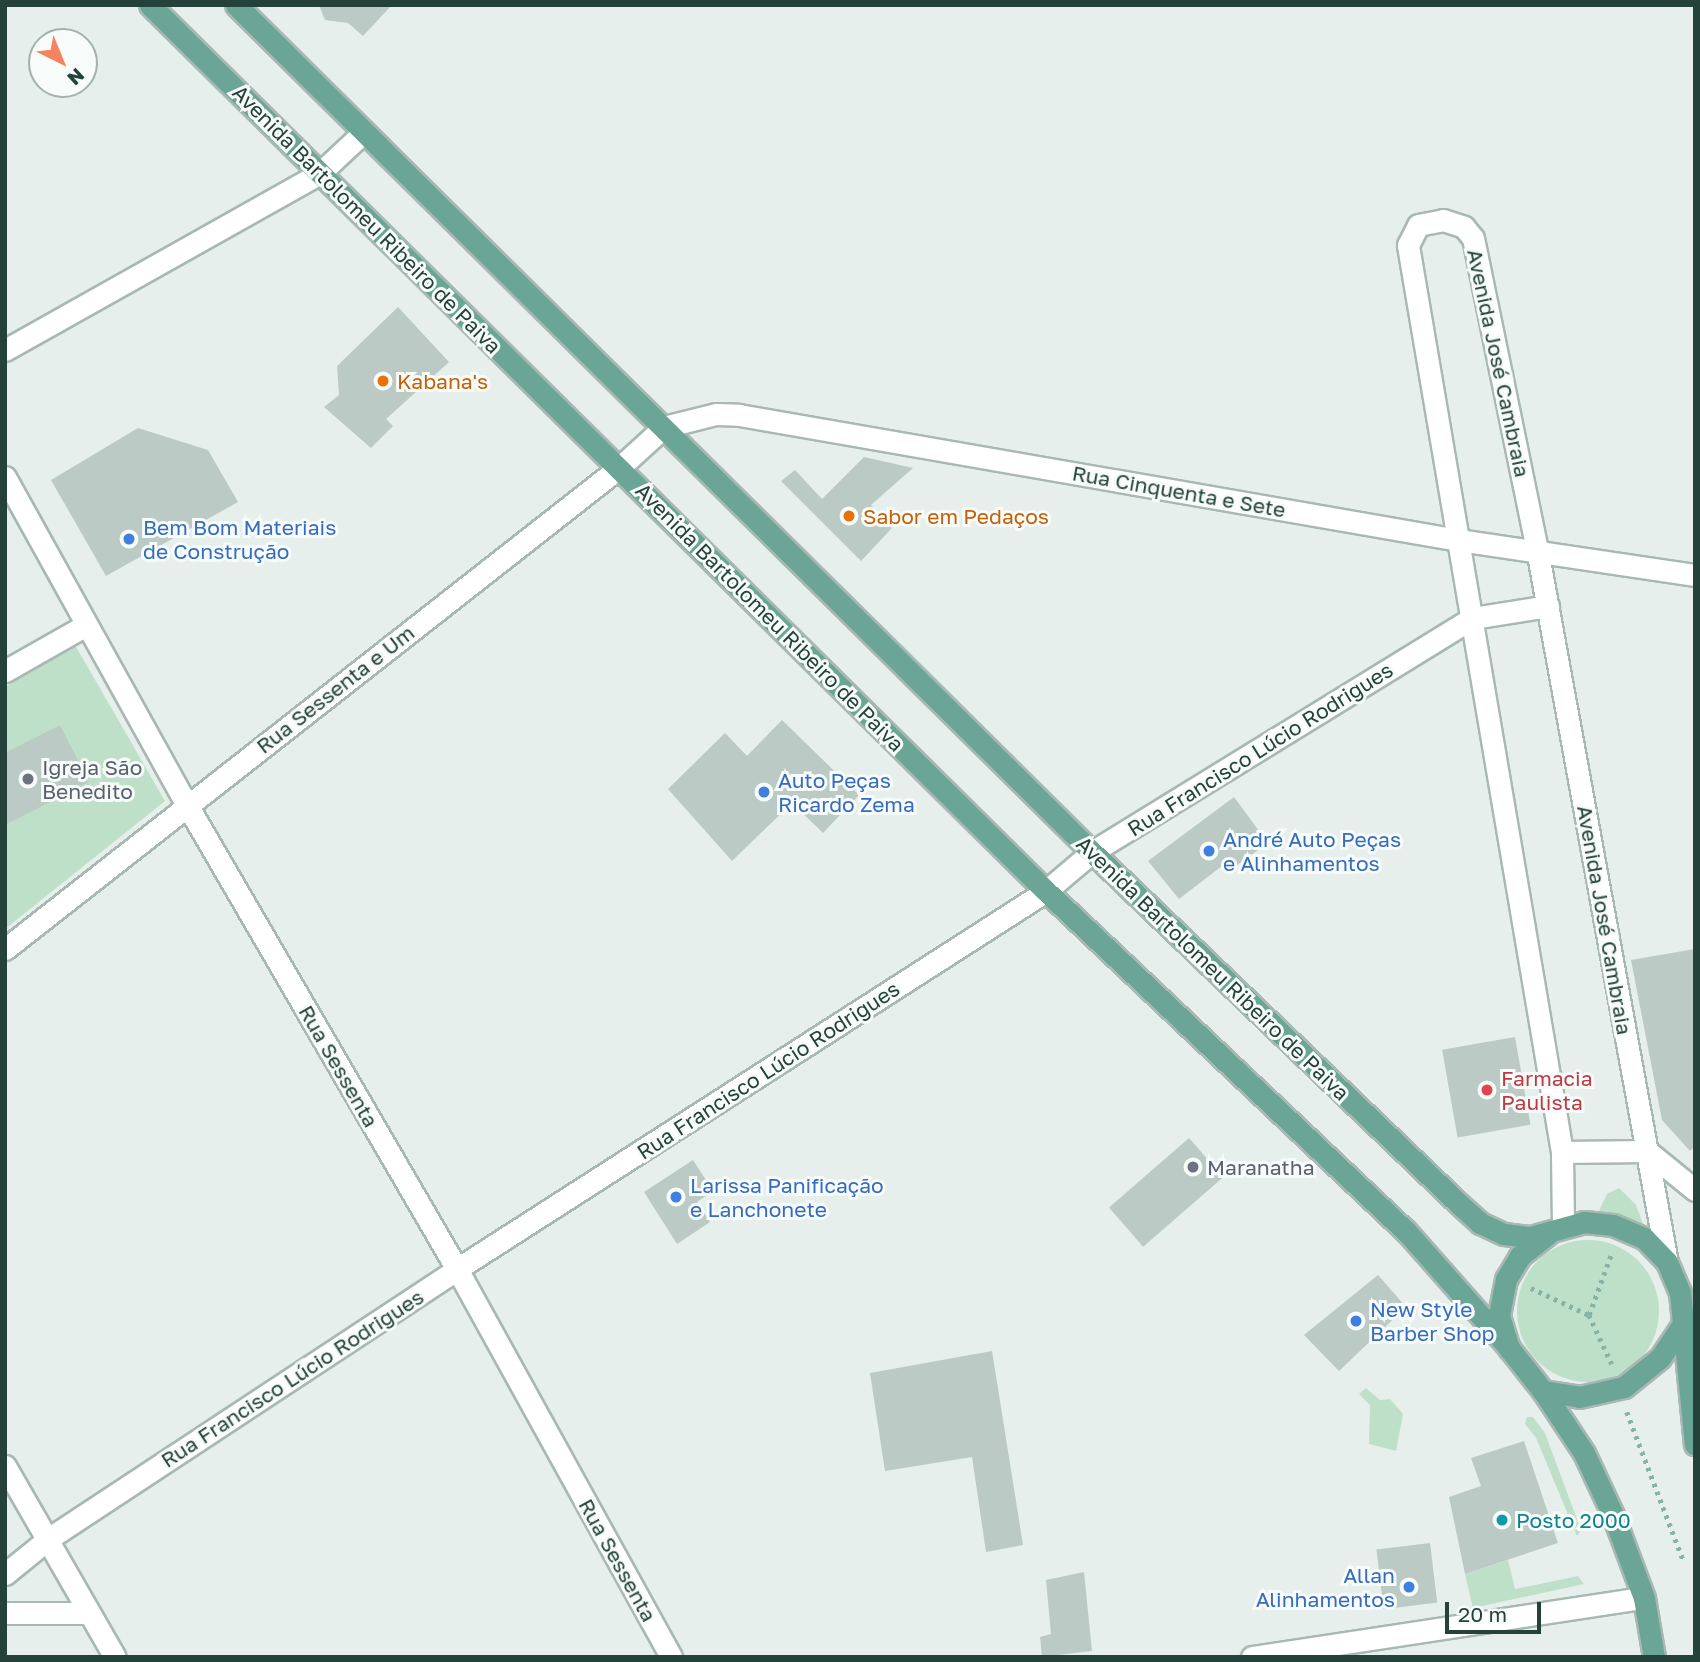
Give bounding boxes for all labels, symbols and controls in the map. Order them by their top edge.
north arrow [28,28,98,98]
text: N [63,64,89,91]
street label: Avenida Bartolomeu Ribeiro de Paiva [228,80,506,358]
street label: Avenida José Cambraia [1462,247,1536,479]
place label: Kabana's [397,368,488,394]
marker: Kabana's [375,373,391,389]
street label: Rua Cinquenta e Sete [1070,460,1288,522]
street label: Avenida Bartolomeu Ribeiro de Paiva [631,478,909,756]
place label: Sabor em Pedaços [863,503,1049,529]
marker: Sabor em Pedaços [841,508,857,524]
place label: Bem Bom Materiais de Construção [143,514,336,564]
marker: Bem Bom Materiais de Construção [121,531,137,547]
street label: Rua Sessenta e Um [251,620,419,758]
street label: Rua Francisco Lúcio Rodrigues [1123,657,1397,841]
place label: Igreja São Benedito [42,754,142,804]
place label: Auto Peças Ricardo Zema [778,767,915,817]
marker: Igreja São Benedito [20,771,36,787]
marker: Auto Peças Ricardo Zema [756,784,772,800]
street label: Avenida José Cambraia [1572,803,1638,1037]
place label: André Auto Peças e Alinhamentos [1223,826,1401,876]
street label: Avenida Bartolomeu Ribeiro de Paiva [1071,831,1355,1105]
marker: André Auto Peças e Alinhamentos [1201,843,1217,859]
street label: Rua Francisco Lúcio Rodrigues [632,976,904,1164]
street label: Rua Sessenta [294,1001,384,1131]
place label: Farmacia Paulista [1501,1065,1593,1115]
marker: Farmacia Paulista [1479,1082,1495,1098]
place label: Maranatha [1207,1154,1315,1180]
marker: Maranatha [1185,1159,1201,1175]
place label: Larissa Panificação e Lanchonete [690,1172,884,1222]
marker: Larissa Panificação e Lanchonete [668,1189,684,1205]
street label: Rua Francisco Lúcio Rodrigues [156,1284,428,1472]
place label: New Style Barber Shop [1370,1296,1495,1346]
marker: New Style Barber Shop [1348,1313,1364,1329]
street label: Rua Sessenta [574,1494,662,1626]
place label: Posto 2000 [1516,1507,1631,1533]
marker: Posto 2000 [1494,1512,1510,1528]
place label: Allan Alinhamentos [1256,1562,1395,1612]
marker: Allan Alinhamentos [1401,1579,1417,1595]
scale bar [1448,1588,1544,1632]
text: 20 m [1458,1601,1507,1627]

